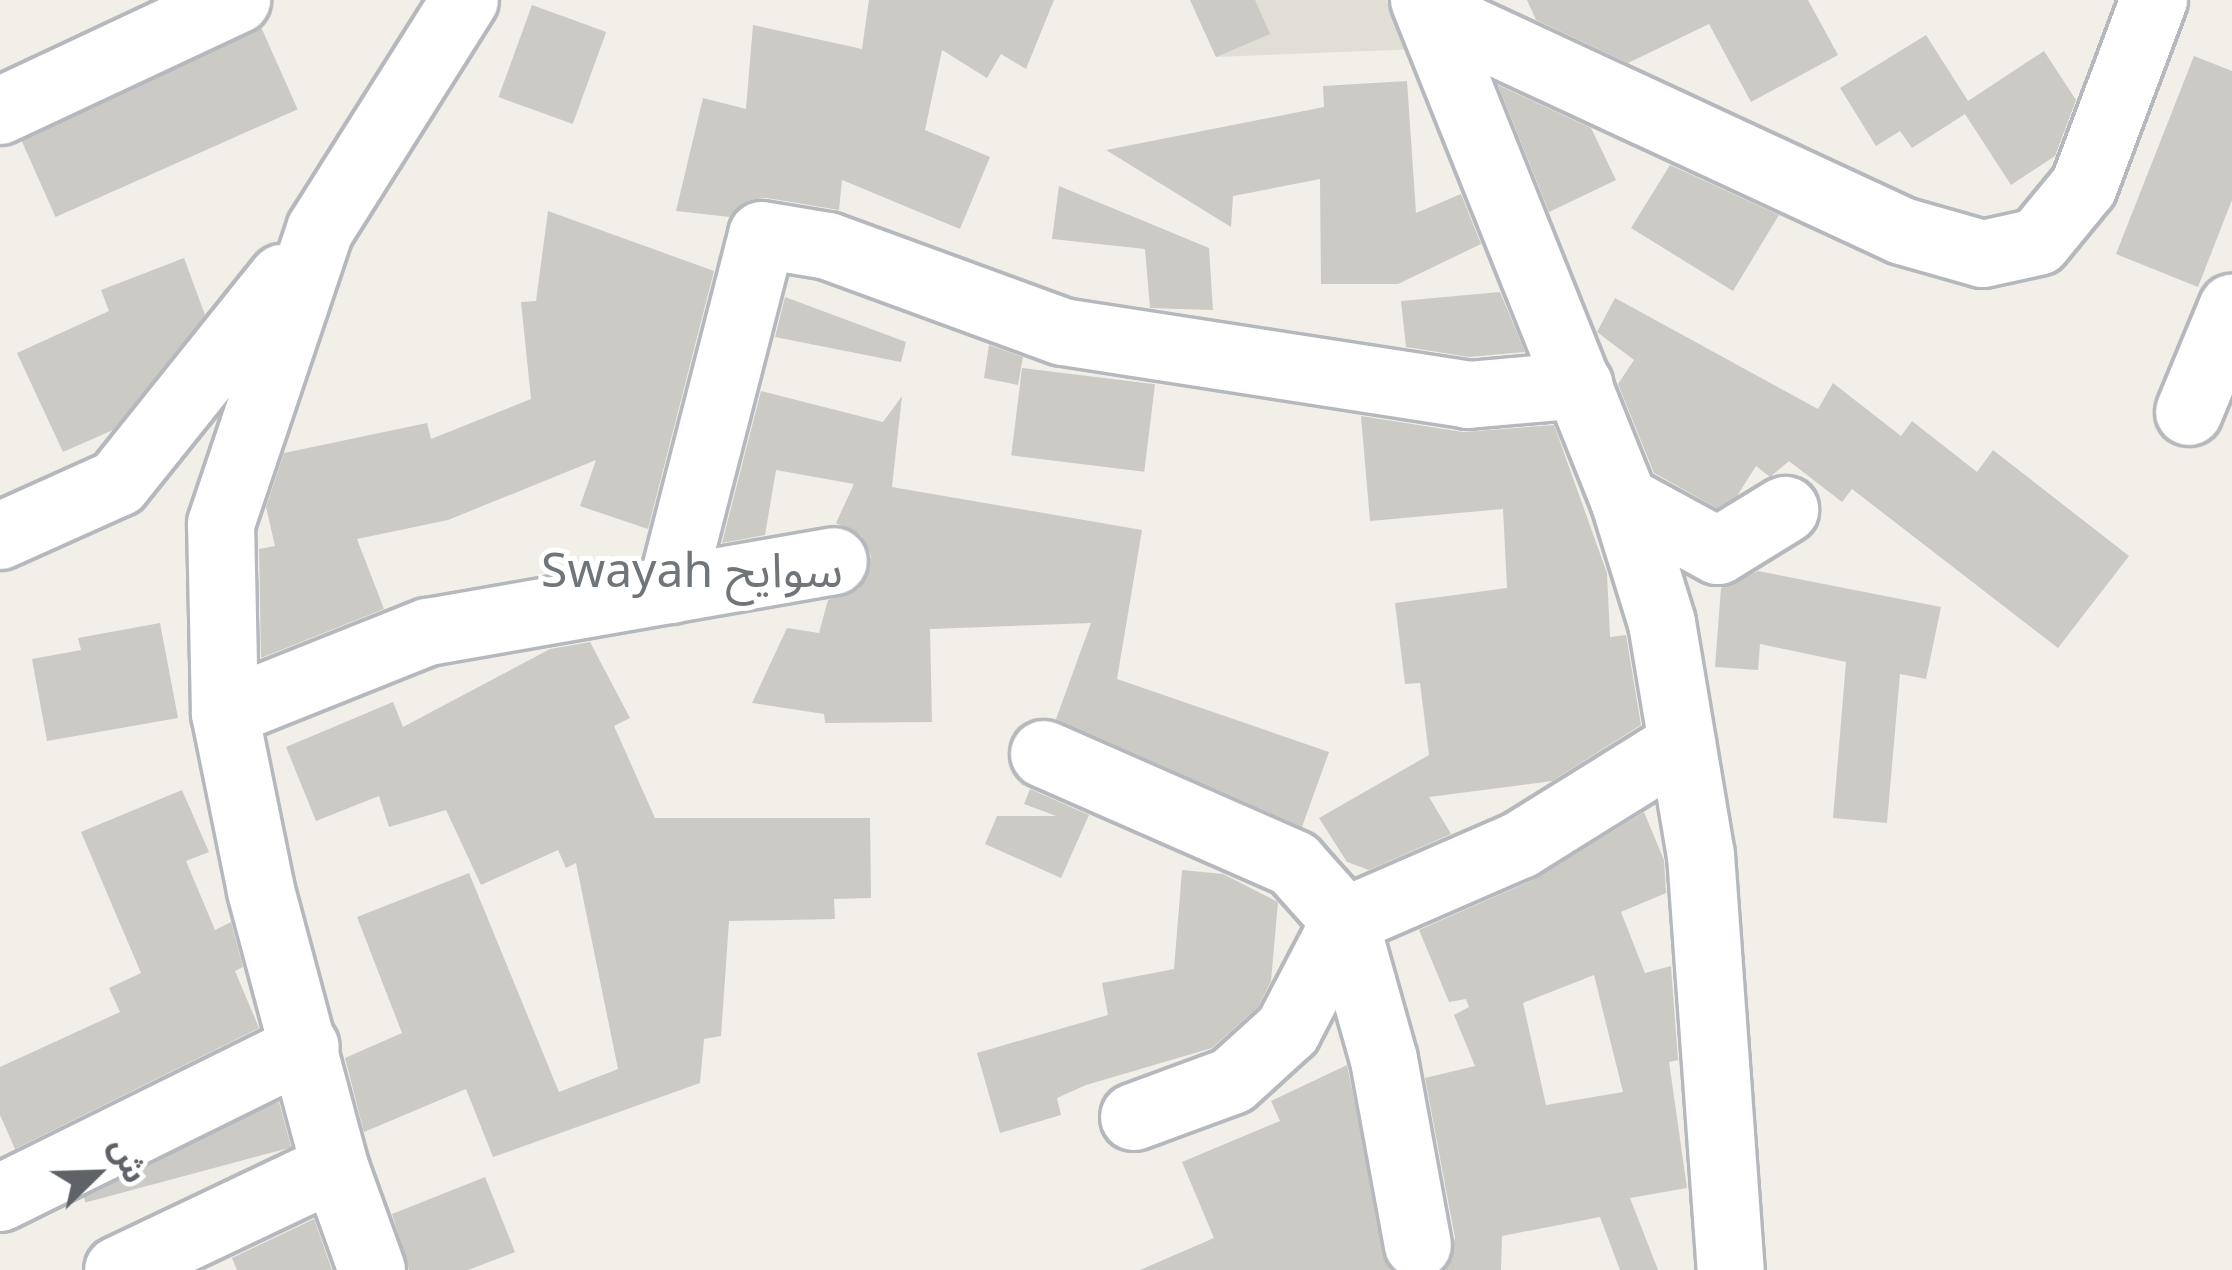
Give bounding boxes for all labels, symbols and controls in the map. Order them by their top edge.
district label: Swayah سوايح [541,540,843,598]
north arrow [36,1114,156,1234]
text: ش [100,1130,159,1189]

